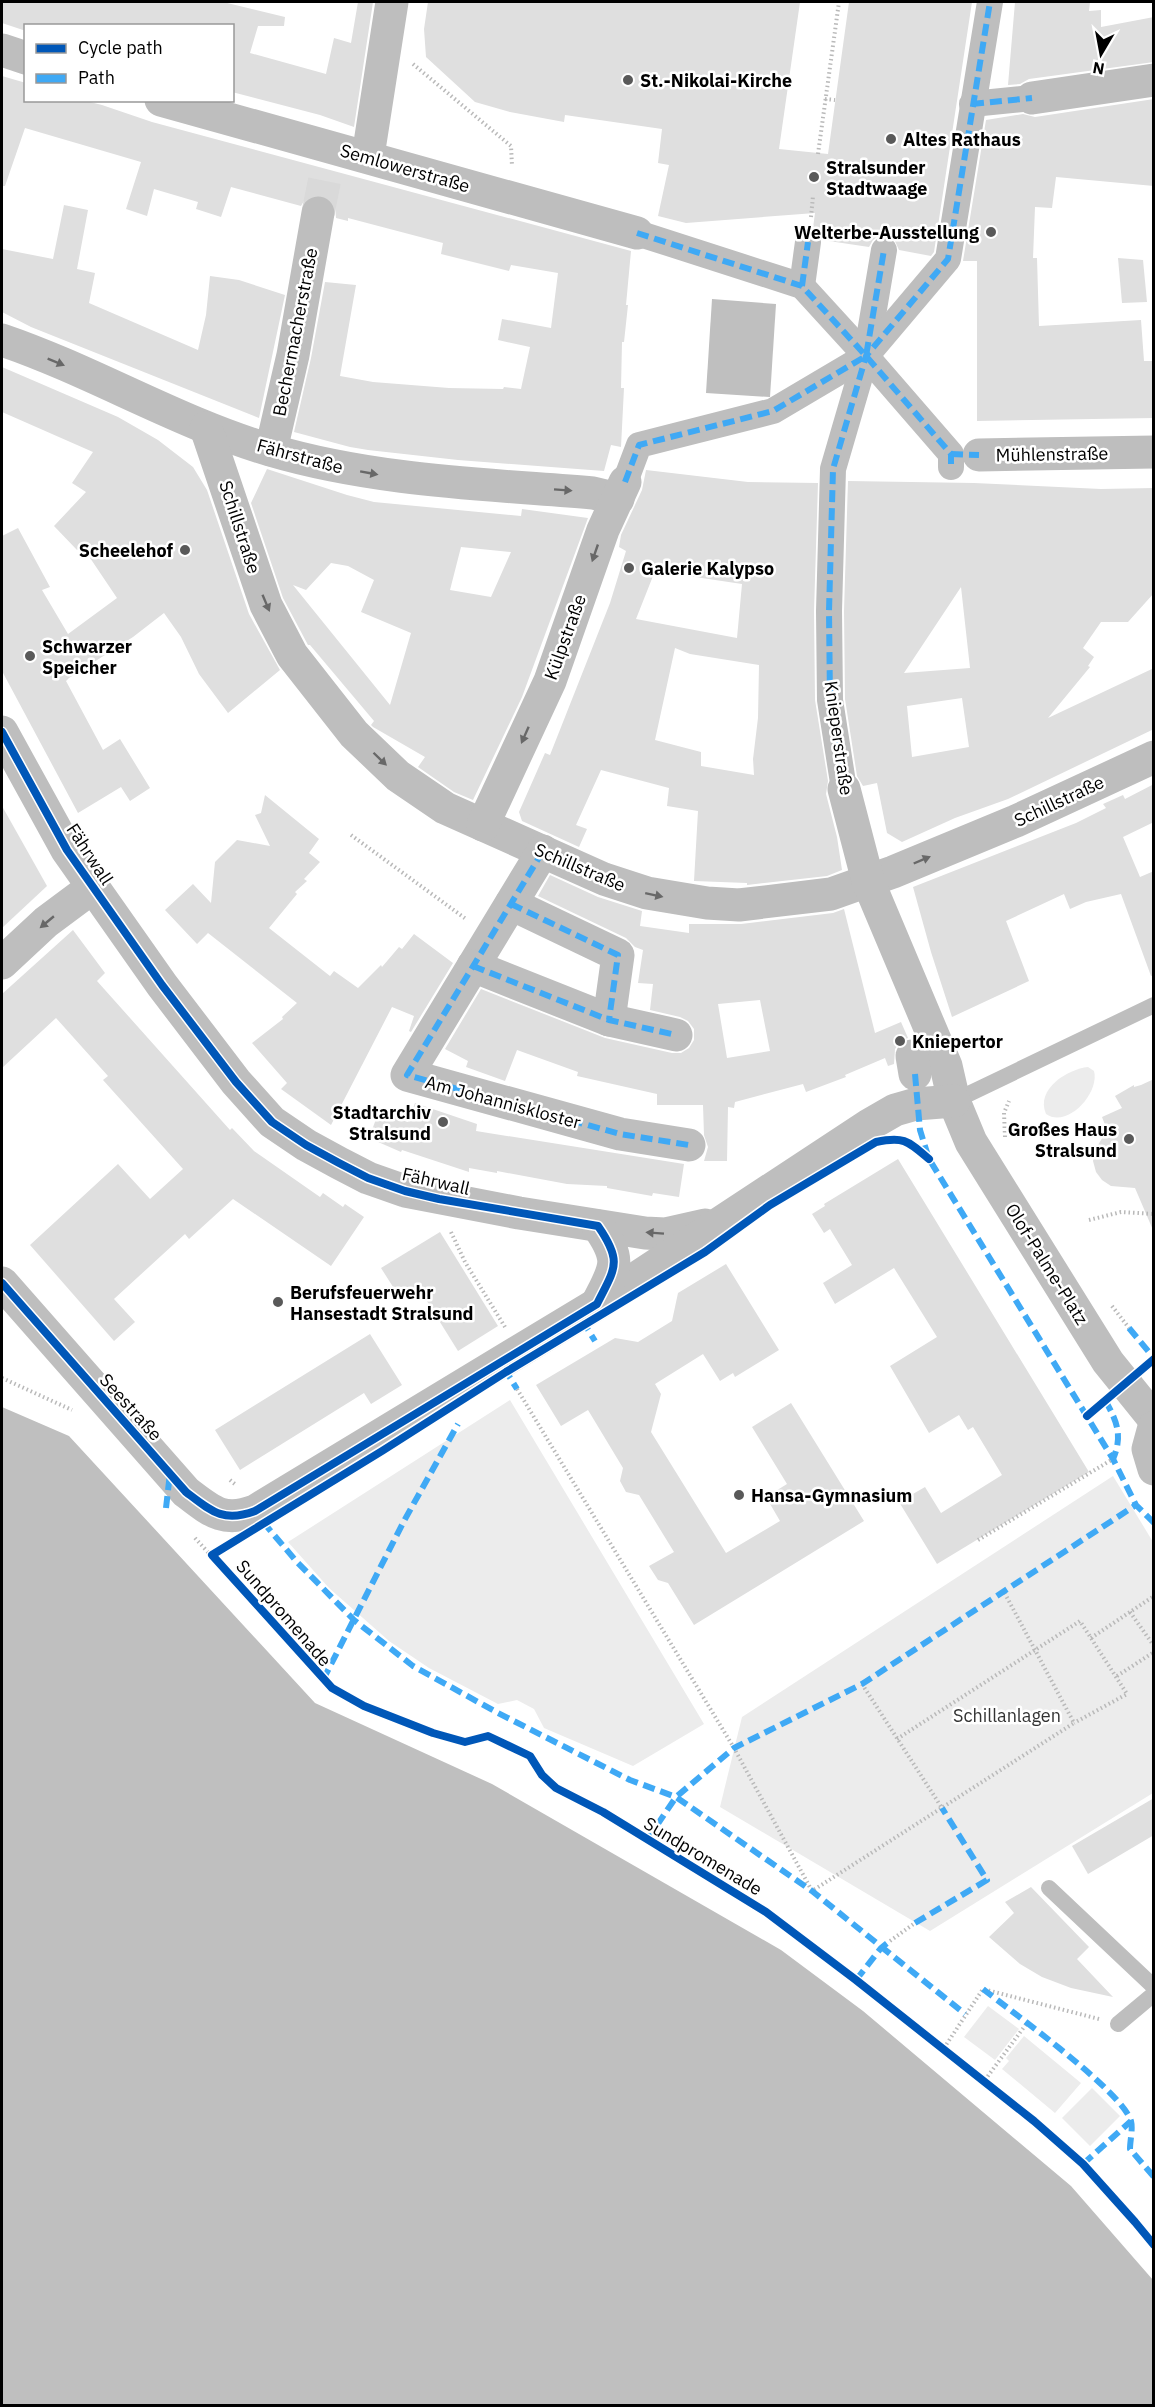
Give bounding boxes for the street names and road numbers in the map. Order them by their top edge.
street label: Semlowerstraße [338,139,473,198]
street label: Bechermacherstraße [267,246,323,418]
street label: Fährstraße [254,433,346,479]
street label: Mühlenstraße [996,442,1109,466]
street label: Schillstraße [214,478,266,577]
street label: Külpstraße [539,591,591,683]
street label: Knieperstraße [820,679,858,797]
street label: Schillstraße [1010,770,1108,832]
street label: Fährwall [62,819,118,889]
street label: Schillstraße [531,838,629,896]
street label: Am Johanniskloster [423,1070,584,1134]
street label: Fährwall [400,1162,472,1200]
street label: Olof-Palme-Platz [1000,1199,1094,1329]
street label: Seestraße [95,1369,167,1446]
street label: Sundpromenade [231,1555,337,1671]
street label: Sundpromenade [640,1812,767,1900]

